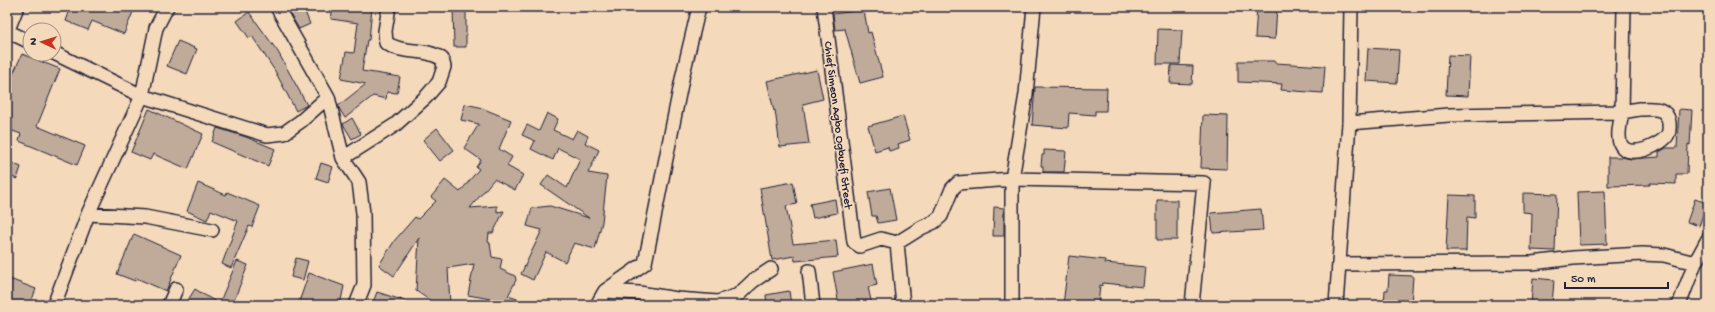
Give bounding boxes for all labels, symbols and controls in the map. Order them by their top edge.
north arrow [22,22,62,62]
text: N [28,37,40,45]
street label: Chief Simeon Agbo Ogbuefi Street [820,41,854,211]
scale bar [1565,264,1668,290]
text: 50 m [1571,273,1596,287]

